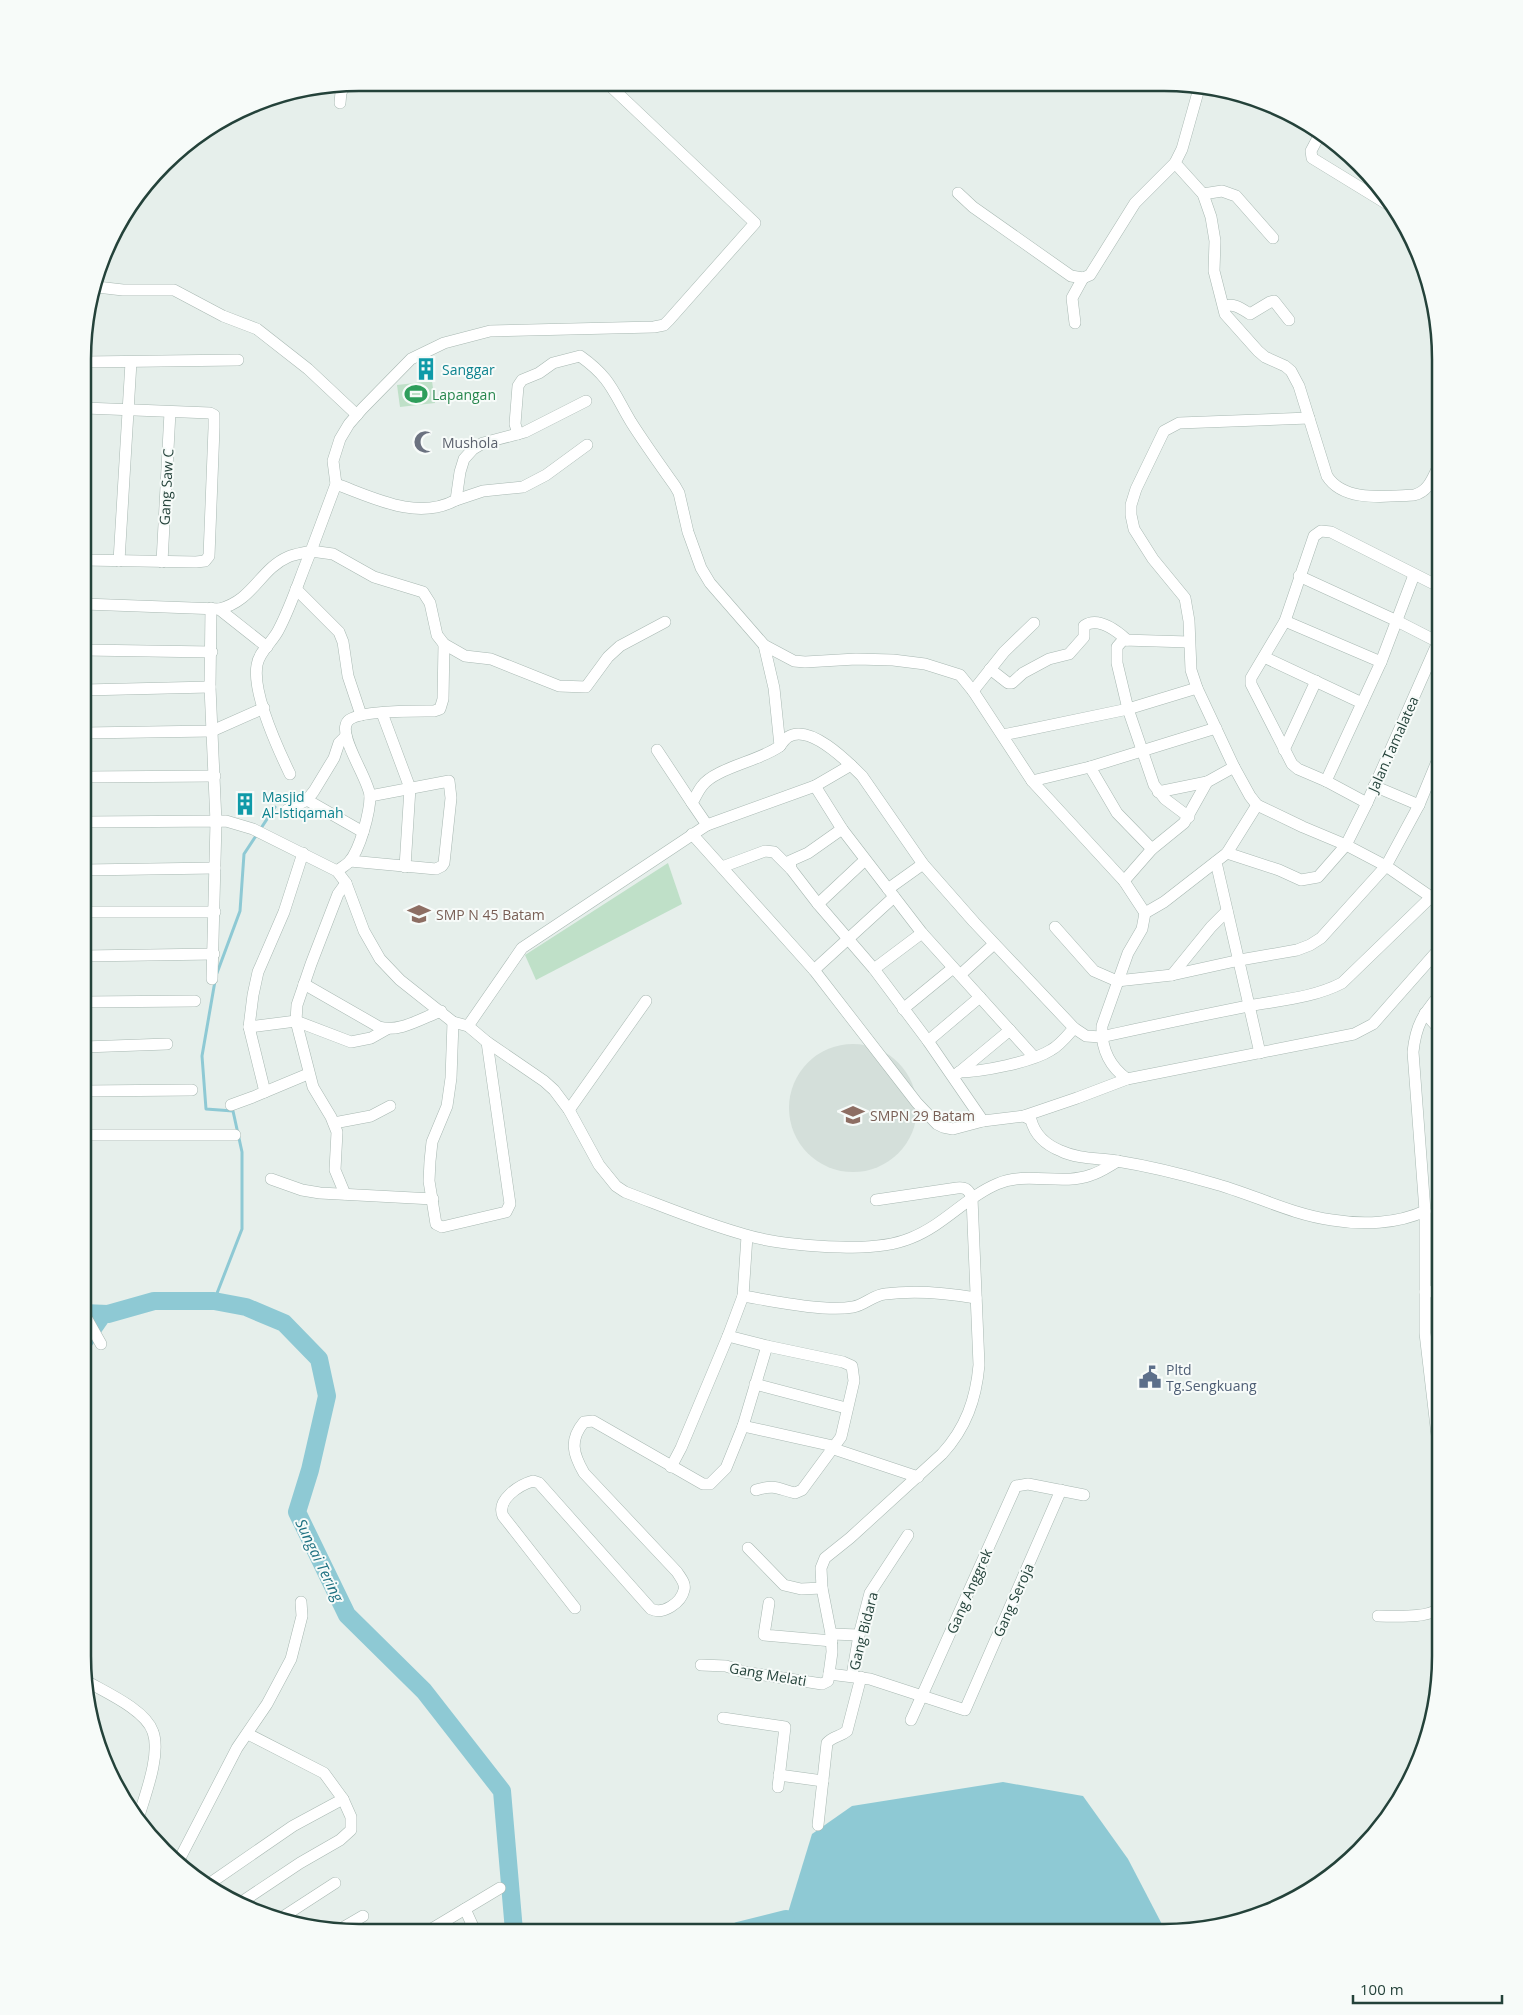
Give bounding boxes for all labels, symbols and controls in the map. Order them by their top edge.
building icon: Sanggar [413,356,439,382]
place label: Sanggar [442,360,495,379]
sports icon: Lapangan [403,381,429,407]
place label: Lapangan [432,385,496,404]
mosque icon: Mushola [412,429,438,455]
place label: Mushola [442,433,498,452]
street label: Gang Saw C [155,448,177,526]
street label: Jalan.Tamalatea [1363,693,1423,797]
place label: Masjid Al-Istiqamah [262,787,344,822]
building icon: Masjid Al-Istiqamah [232,791,258,817]
school or university icon: SMP N 45 Batam [406,901,432,927]
place label: SMP N 45 Batam [436,905,545,924]
school or university icon: SMPN 29 Batam [840,1102,866,1128]
place label: SMPN 29 Batam [870,1106,975,1125]
place label: Pltd Tg.Sengkuang [1166,1360,1257,1395]
public building icon: Pltd Tg.Sengkuang [1137,1364,1163,1390]
water label: Sungai Tering [291,1515,349,1606]
street label: Gang Anggrek [942,1545,997,1637]
street label: Gang Seroja [988,1560,1038,1640]
street label: Gang Bidara [844,1590,882,1672]
street label: Gang Melati [728,1658,808,1690]
scale bar [1353,1972,1502,2004]
text: 100 m [1360,1979,1404,1999]

